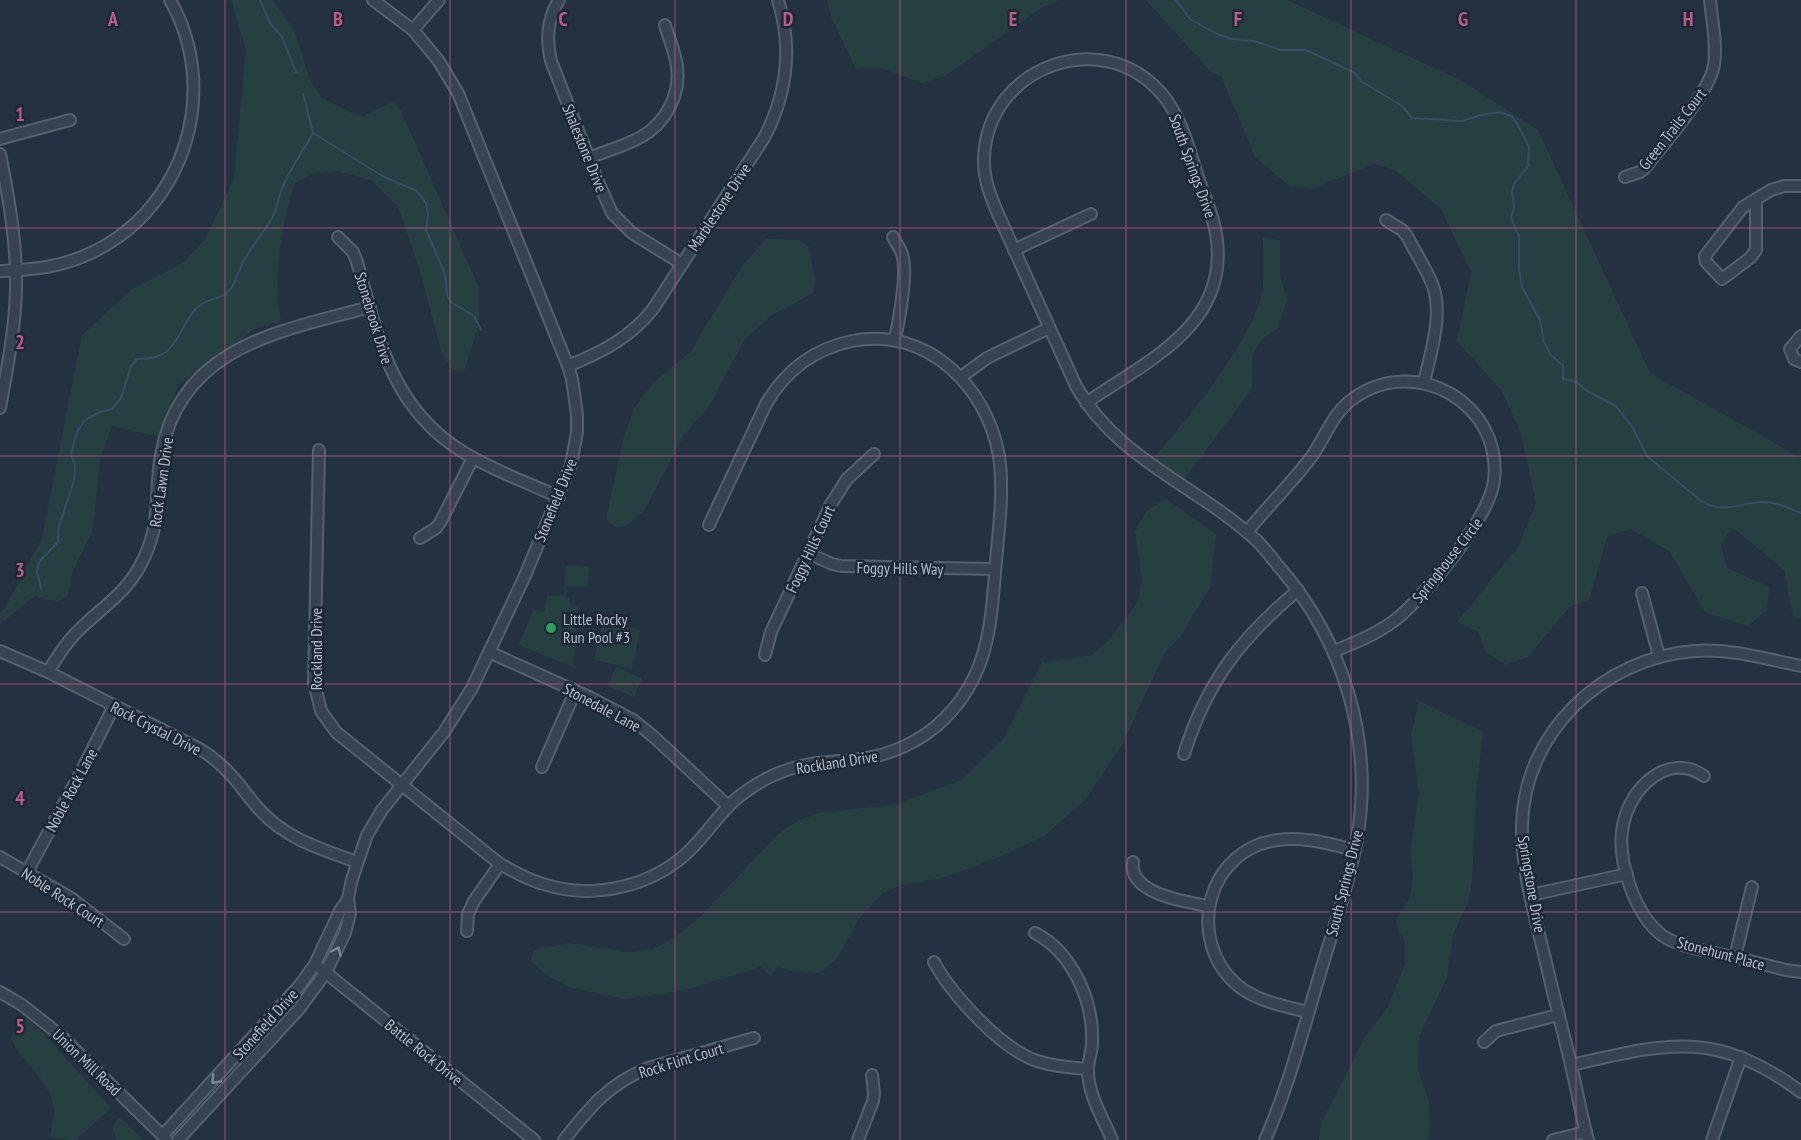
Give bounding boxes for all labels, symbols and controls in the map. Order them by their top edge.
text: A [107,6,119,32]
text: B [333,6,343,32]
text: C [558,6,568,32]
text: D [783,6,794,32]
text: E [1009,6,1017,32]
text: F [1234,6,1242,32]
text: G [1458,6,1468,32]
text: H [1683,6,1693,32]
street label: Green Trails Court [1634,84,1710,174]
text: 1 [15,101,25,127]
street label: Shalestone Drive [558,101,612,195]
street label: South Springs Drive [1165,111,1221,221]
street label: Marblestone Drive [683,159,755,255]
street label: Stonebrook Drive [351,270,397,366]
text: 2 [15,329,25,355]
street label: Rock Lawn Drive [145,436,177,528]
street label: Stonefield Drive [529,455,581,545]
street label: Foggy Hills Court [781,501,839,596]
street label: Springhouse Circle [1407,513,1487,607]
text: 3 [15,557,25,583]
street label: Foggy Hills Way [856,557,944,579]
street label: Rockland Drive [306,608,326,690]
place label: Little Rocky Run Pool #3 [563,609,630,647]
marker: Little Rocky Run Pool #3 [544,621,558,635]
street label: Stonedale Lane [560,678,644,736]
street label: Rock Crystal Drive [107,697,205,759]
street label: Noble Rock Lane [41,745,101,835]
street label: Rockland Drive [795,746,879,778]
text: 4 [15,785,25,811]
street label: South Springs Drive [1321,828,1367,938]
street label: Springstone Drive [1514,834,1550,934]
street label: Noble Rock Court [18,863,109,932]
street label: Stonehunt Place [1675,932,1767,974]
one-way arrow [329,947,341,958]
street label: Stonefield Drive [228,984,302,1064]
text: 5 [15,1013,25,1039]
street label: Battle Rock Drive [381,1015,467,1089]
street label: Union Mill Road [48,1024,126,1100]
street label: Rock Flint Court [636,1037,726,1082]
one-way arrow [211,1073,222,1083]

